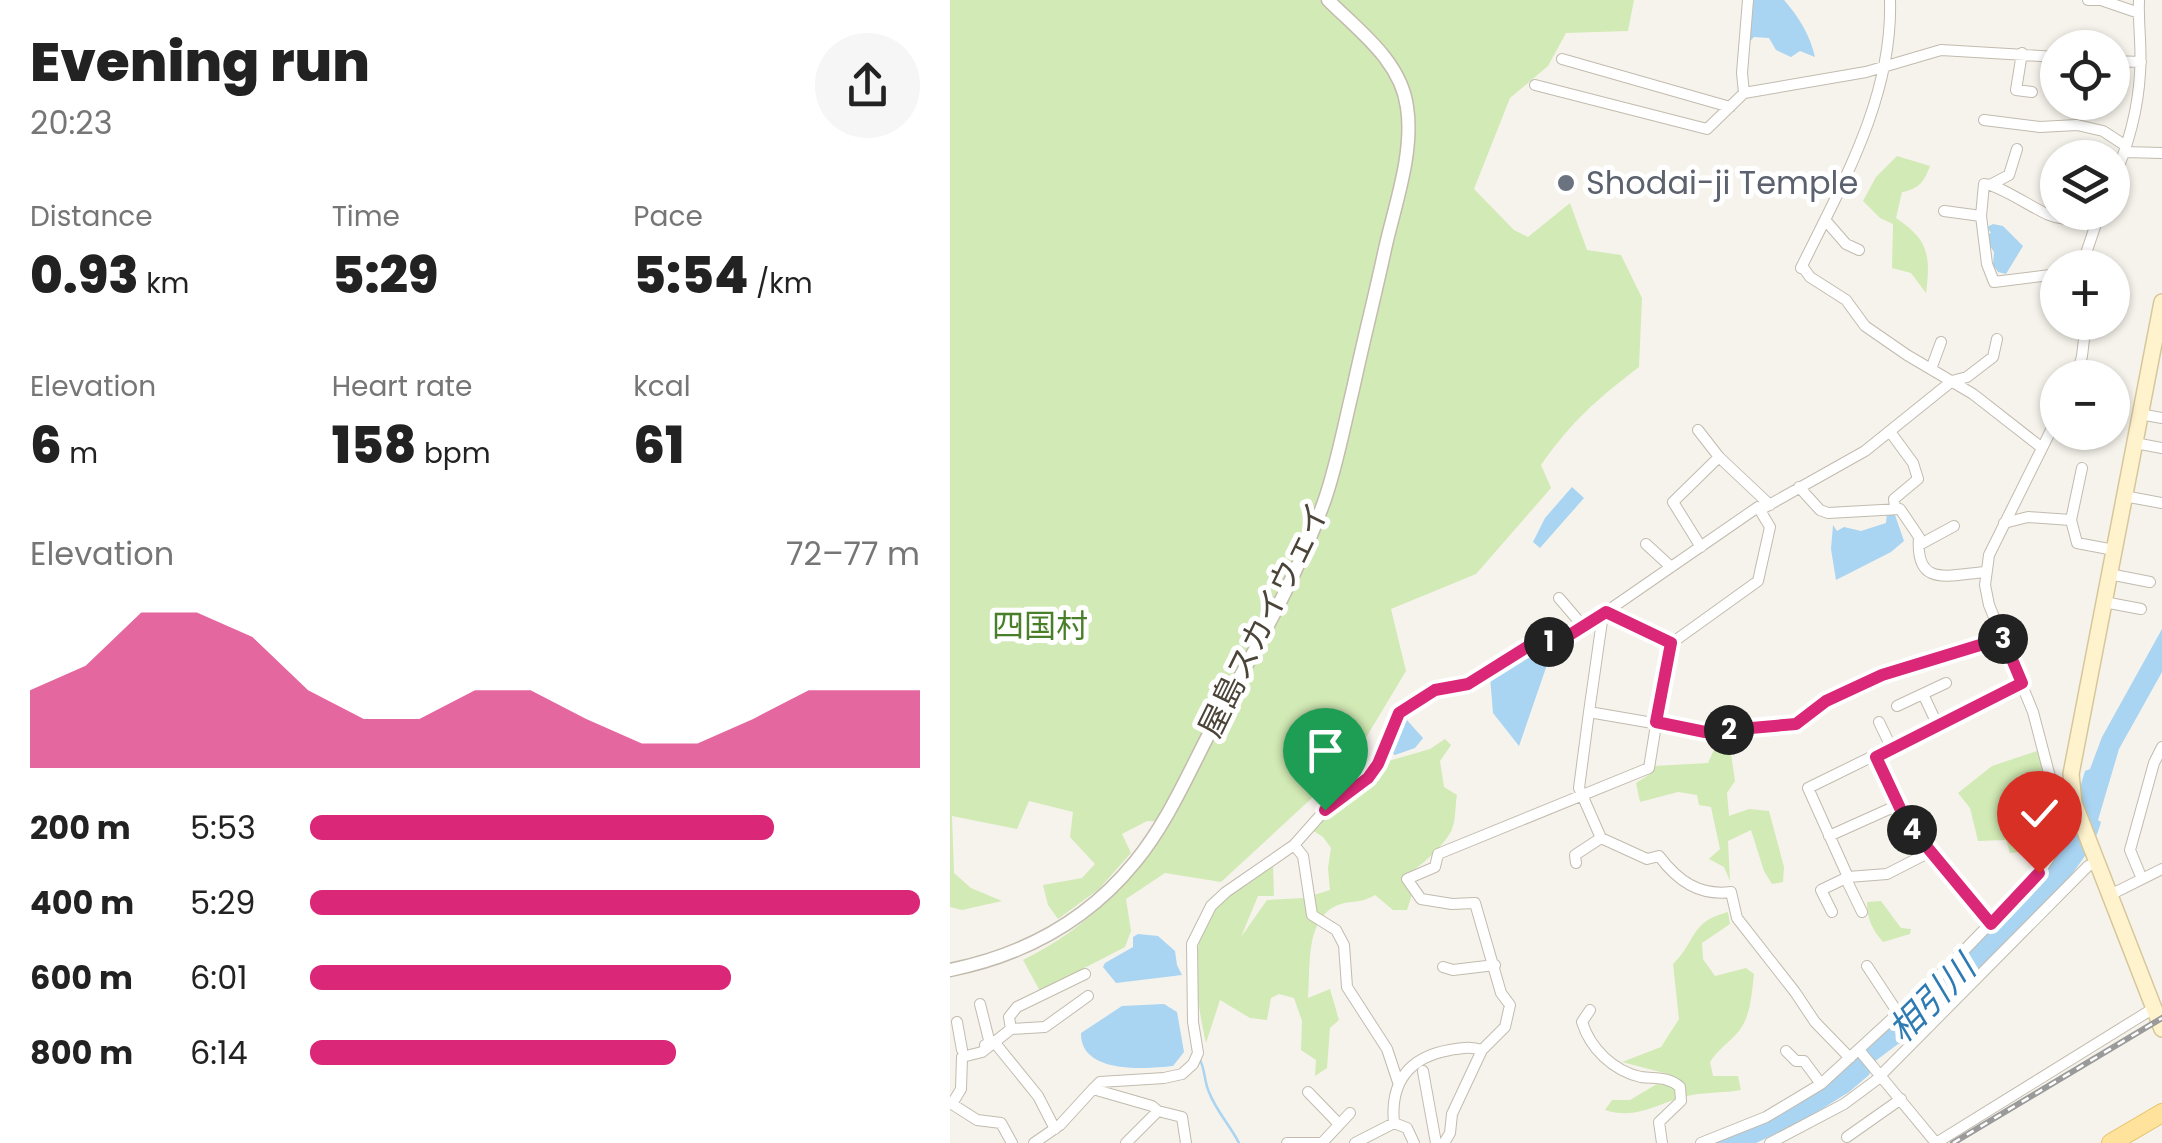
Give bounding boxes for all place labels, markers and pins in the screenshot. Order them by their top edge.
place label: Shodai-ji Temple [1586,160,1858,205]
marker: Shodai-ji Temple [1555,172,1577,194]
pin: 3 [1978,614,2028,664]
pin: 1 [1524,617,1574,667]
pin: 2 [1704,705,1754,755]
pin [1283,708,1368,811]
pin [1997,771,2082,874]
pin: 4 [1887,805,1937,855]

